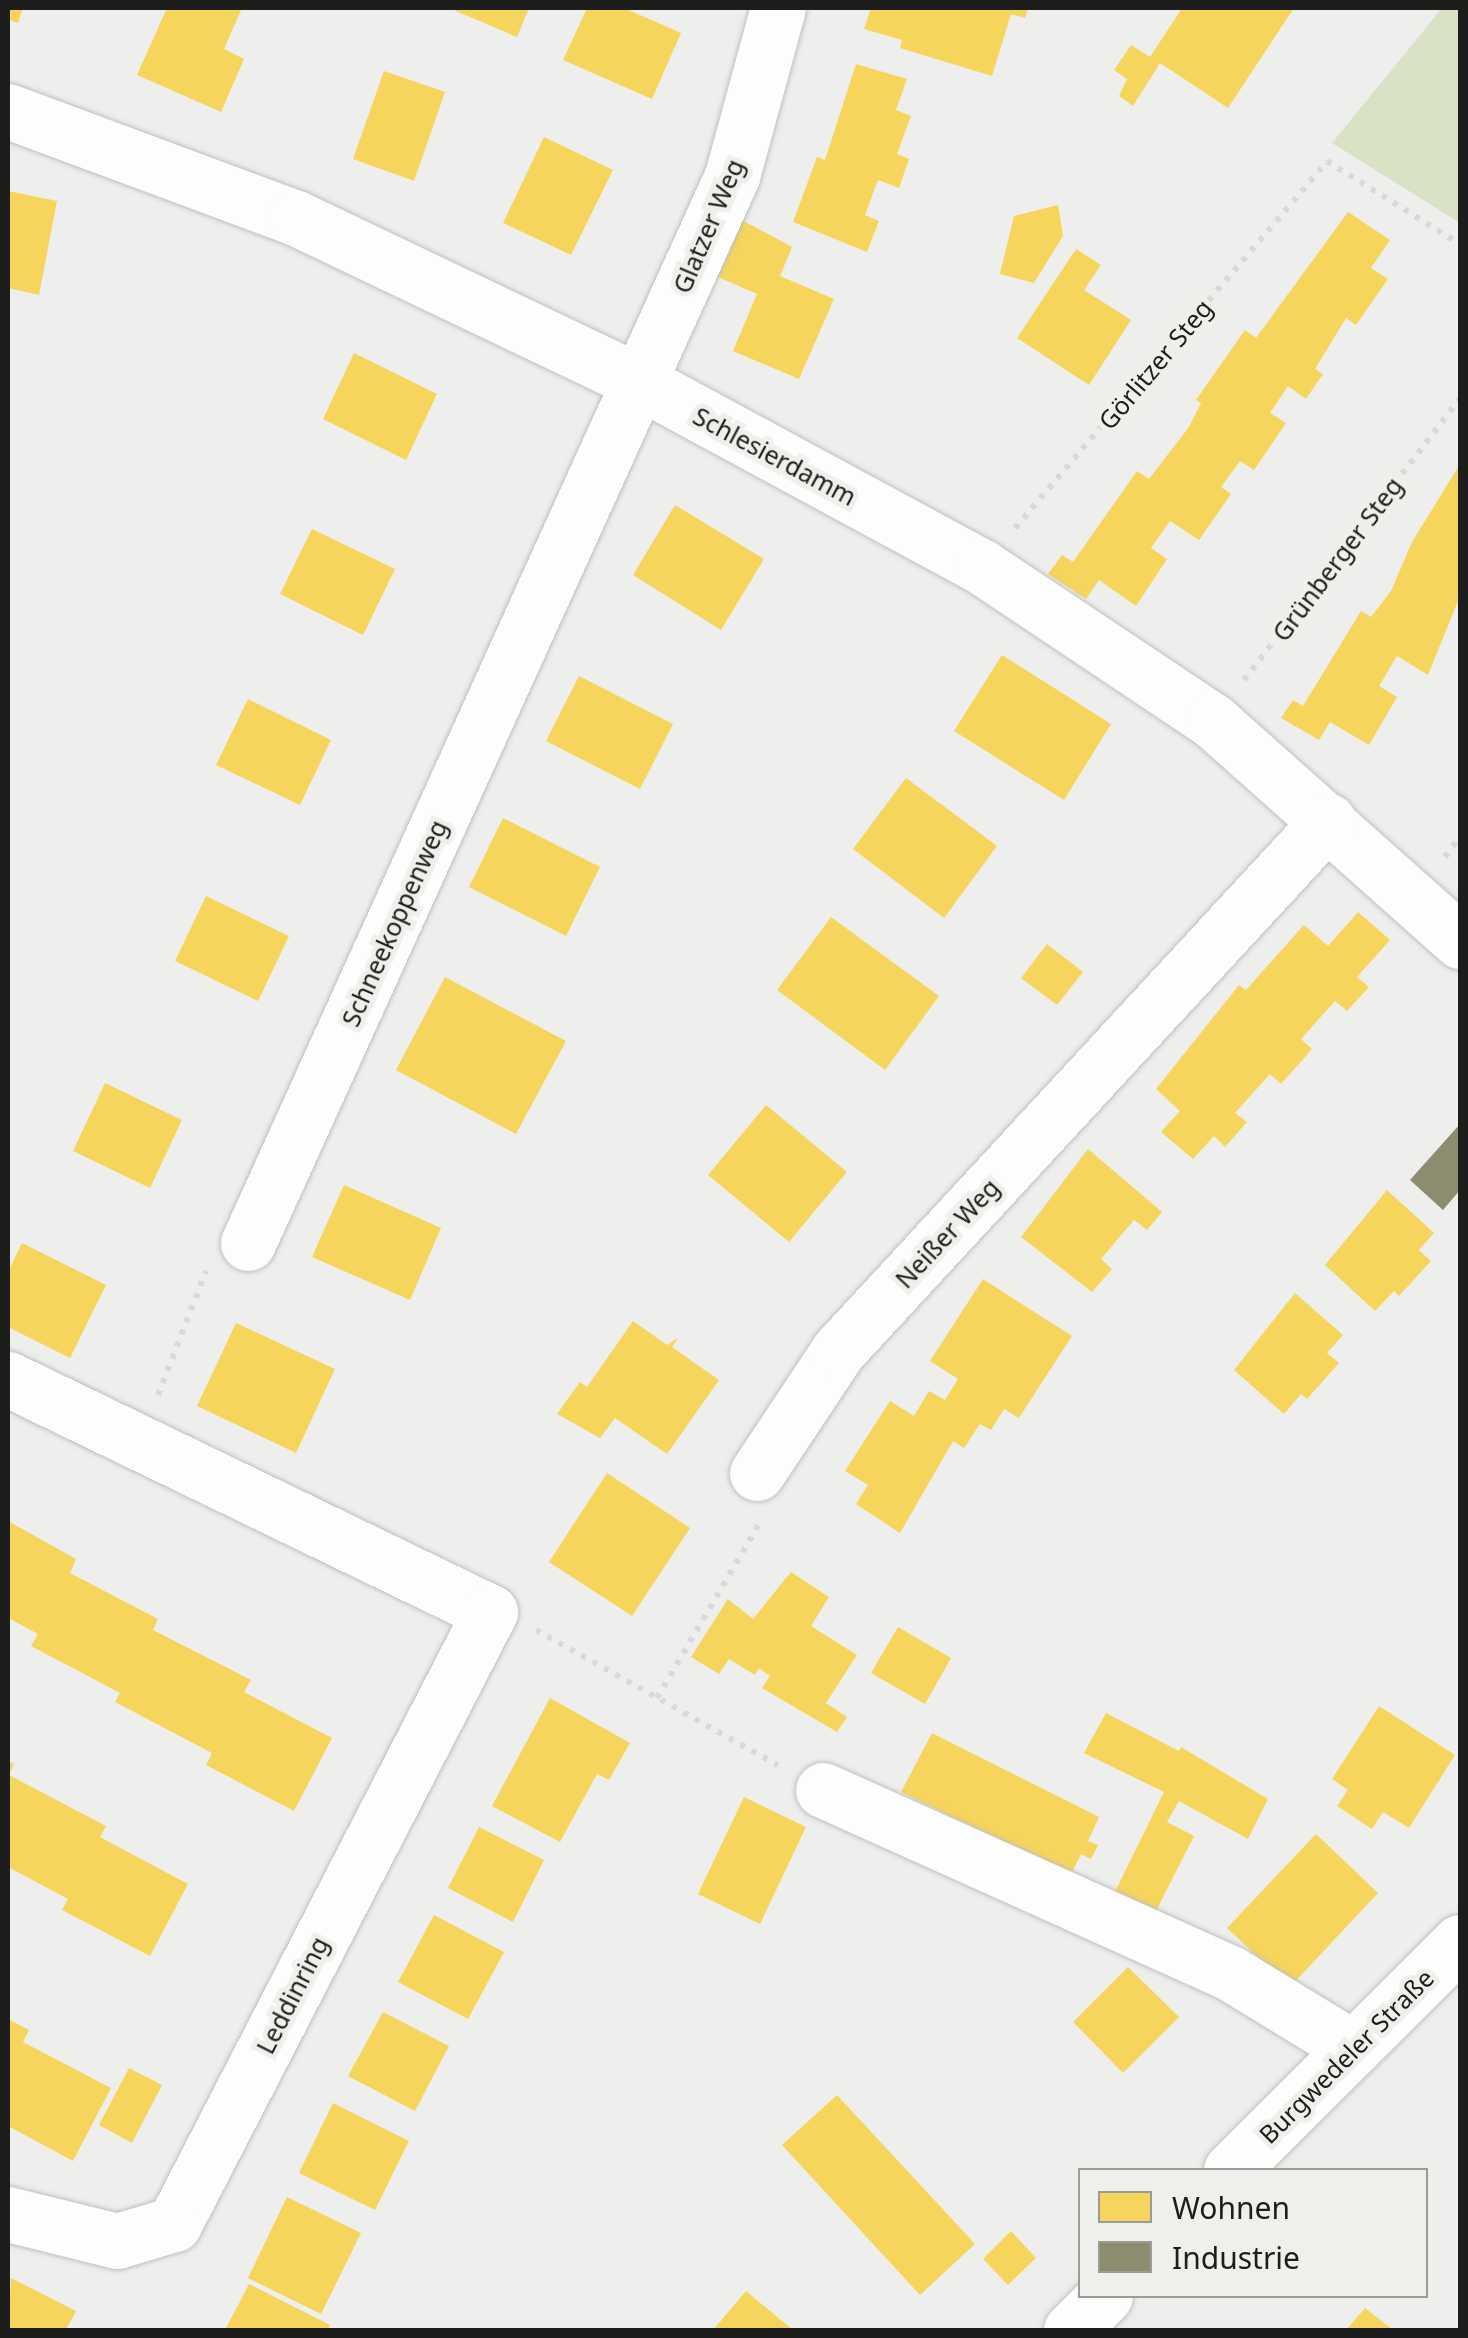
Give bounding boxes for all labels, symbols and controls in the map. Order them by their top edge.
street label: Glatzer Weg [666,155,750,297]
street label: Görlitzer Steg [1092,293,1218,435]
street label: Schlesierdamm [688,400,862,512]
street label: Grünberger Steg [1266,471,1408,647]
street label: Schneekoppenweg [335,815,453,1031]
street label: Neißer Weg [889,1172,1005,1294]
street label: Leddinring [250,1931,334,2059]
street label: Burgwedeler Straße [1253,1963,1439,2149]
legend [1078,2168,1428,2298]
text: Wohnen [1172,2187,1290,2228]
text: Industrie [1172,2237,1300,2278]

